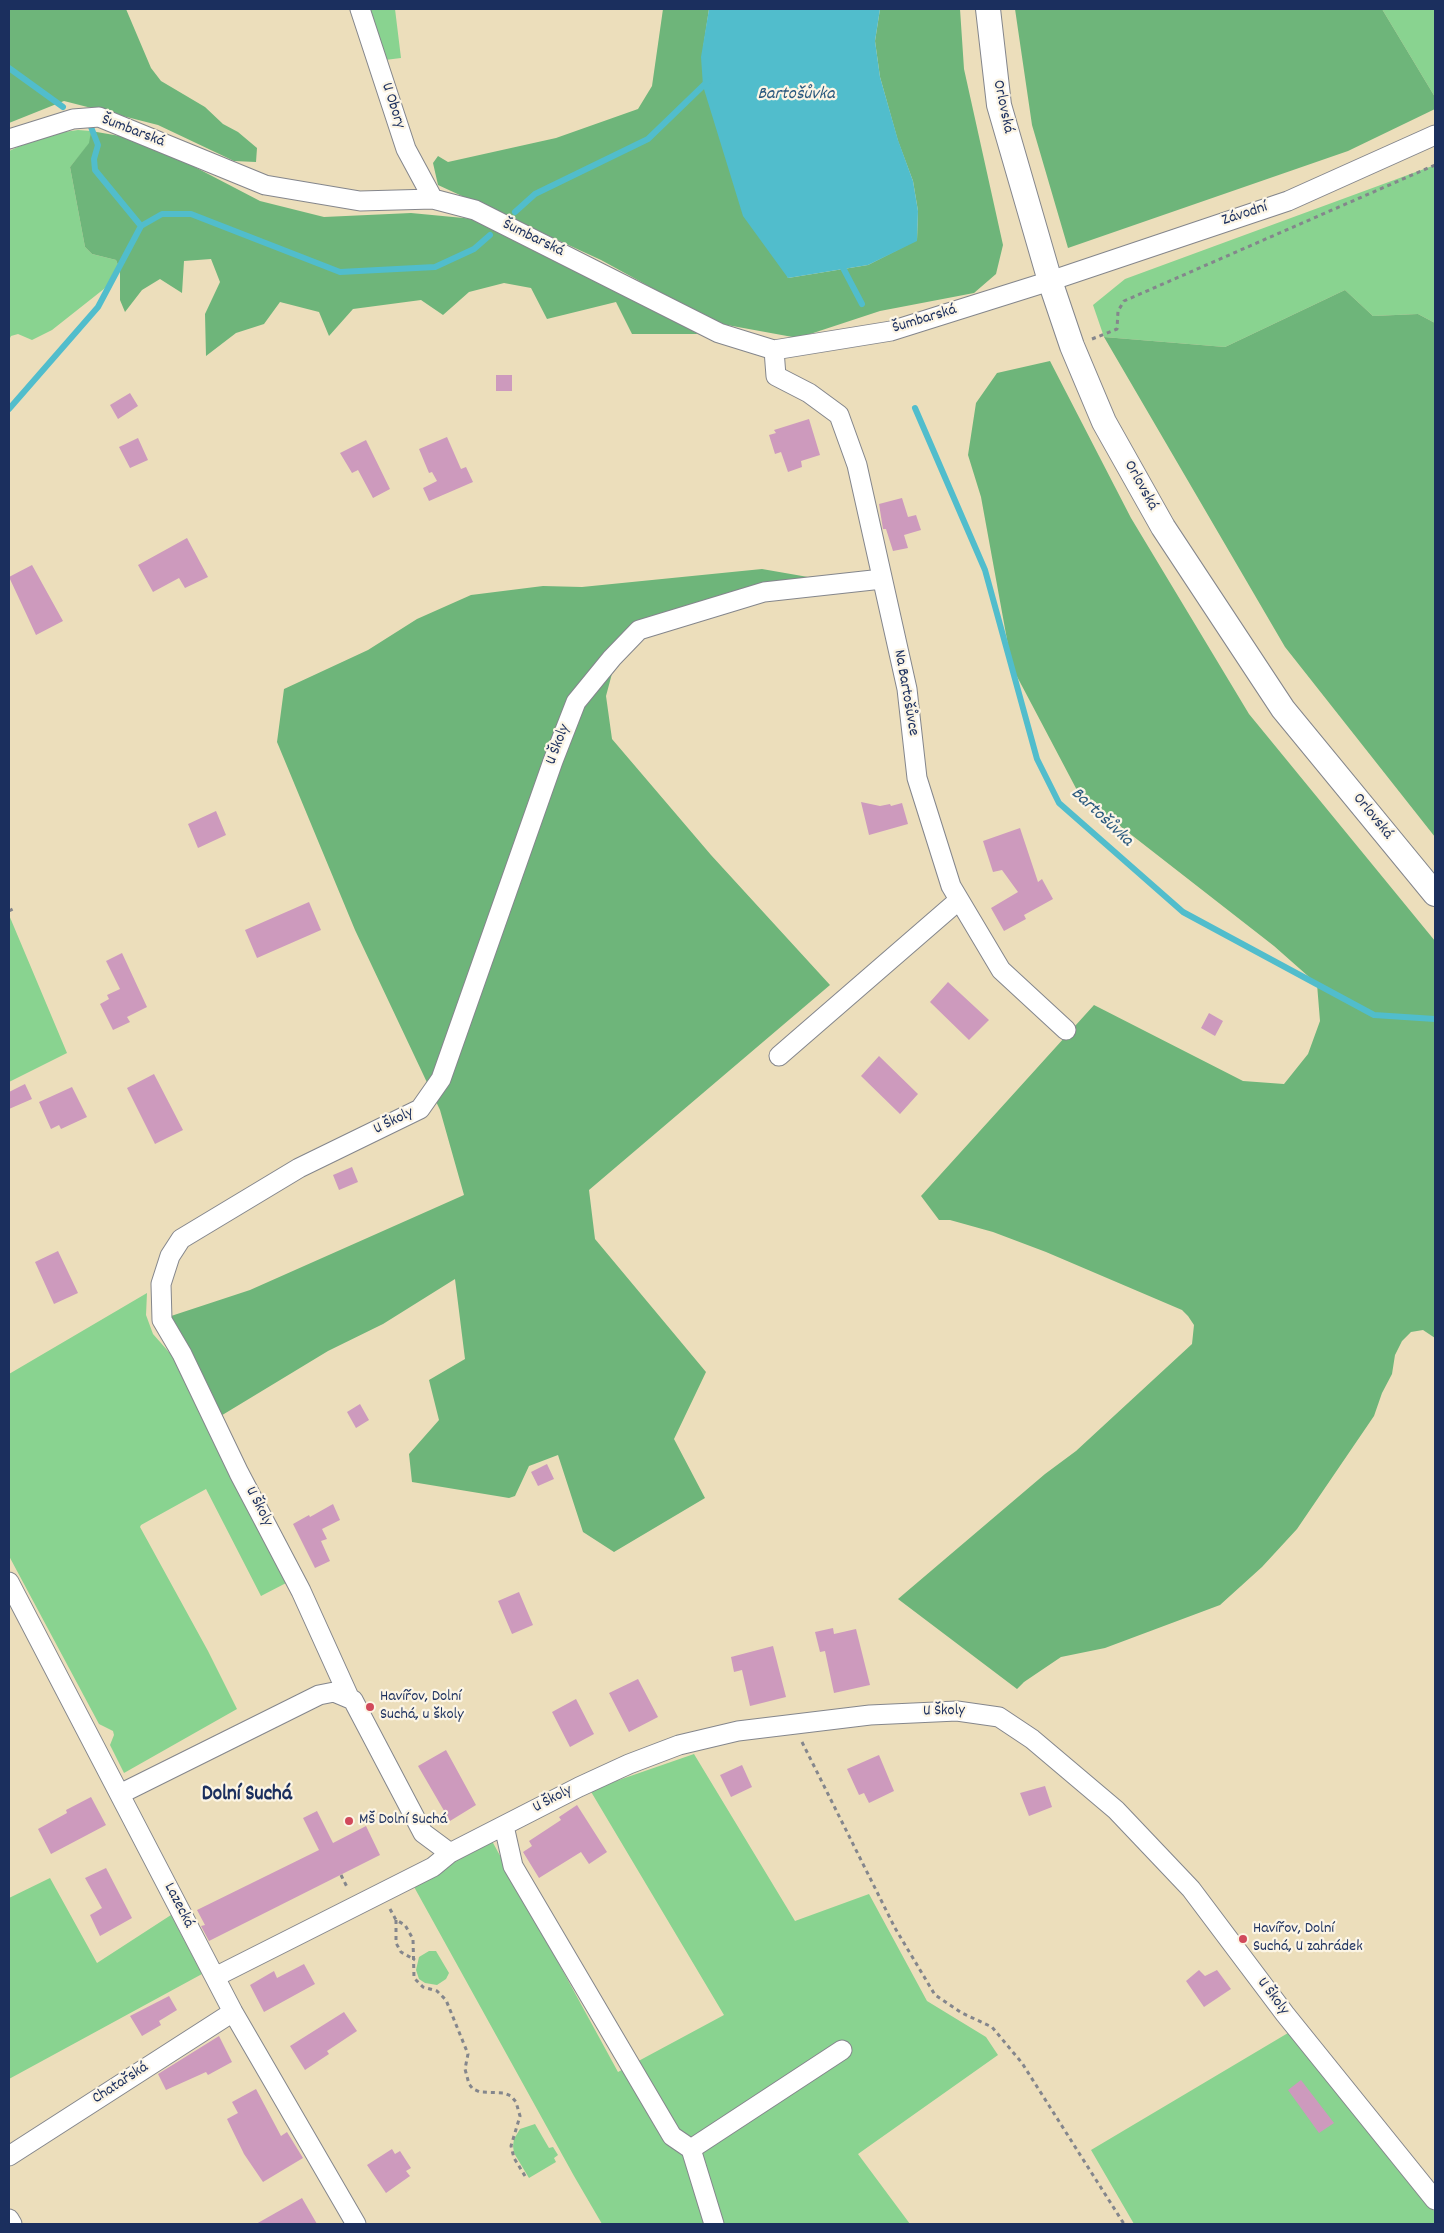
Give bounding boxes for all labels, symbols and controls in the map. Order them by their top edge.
street label: Orlovská [987,79,1017,135]
street label: U Obory [376,81,408,131]
water label: Bartošůvka [757,85,835,107]
street label: Šumbarská [99,111,167,153]
street label: Závodní [1220,199,1270,231]
street label: Šumbarská [499,216,567,262]
street label: Šumbarská [891,301,959,339]
street label: Orlovská [1119,458,1161,514]
street label: Na Bartošůvce [888,648,922,738]
street label: U Školy [543,722,575,768]
water label: Bartošůvka [1065,784,1137,852]
street label: Orlovská [1348,790,1396,844]
street label: U Školy [371,1104,417,1140]
street label: U Školy [240,1484,276,1530]
place label: Havířov, Dolní Suchá, u školy [380,1688,464,1726]
marker: Havířov, Dolní Suchá, u školy [364,1701,376,1713]
street label: U Školy [923,1702,965,1722]
street label: U Školy [530,1782,576,1818]
district label: Dolní Suchá [202,1783,292,1809]
place label: MŠ Dolní Suchá [359,1811,447,1831]
marker: MŠ Dolní Suchá [343,1815,355,1827]
street label: Lazecká [159,1880,197,1932]
place label: Havířov, Dolní Suchá, U zahrádek [1253,1920,1363,1958]
marker: Havířov, Dolní Suchá, U zahrádek [1237,1933,1249,1945]
street label: U Školy [1252,1974,1292,2020]
street label: Chatařská [89,2059,153,2109]

